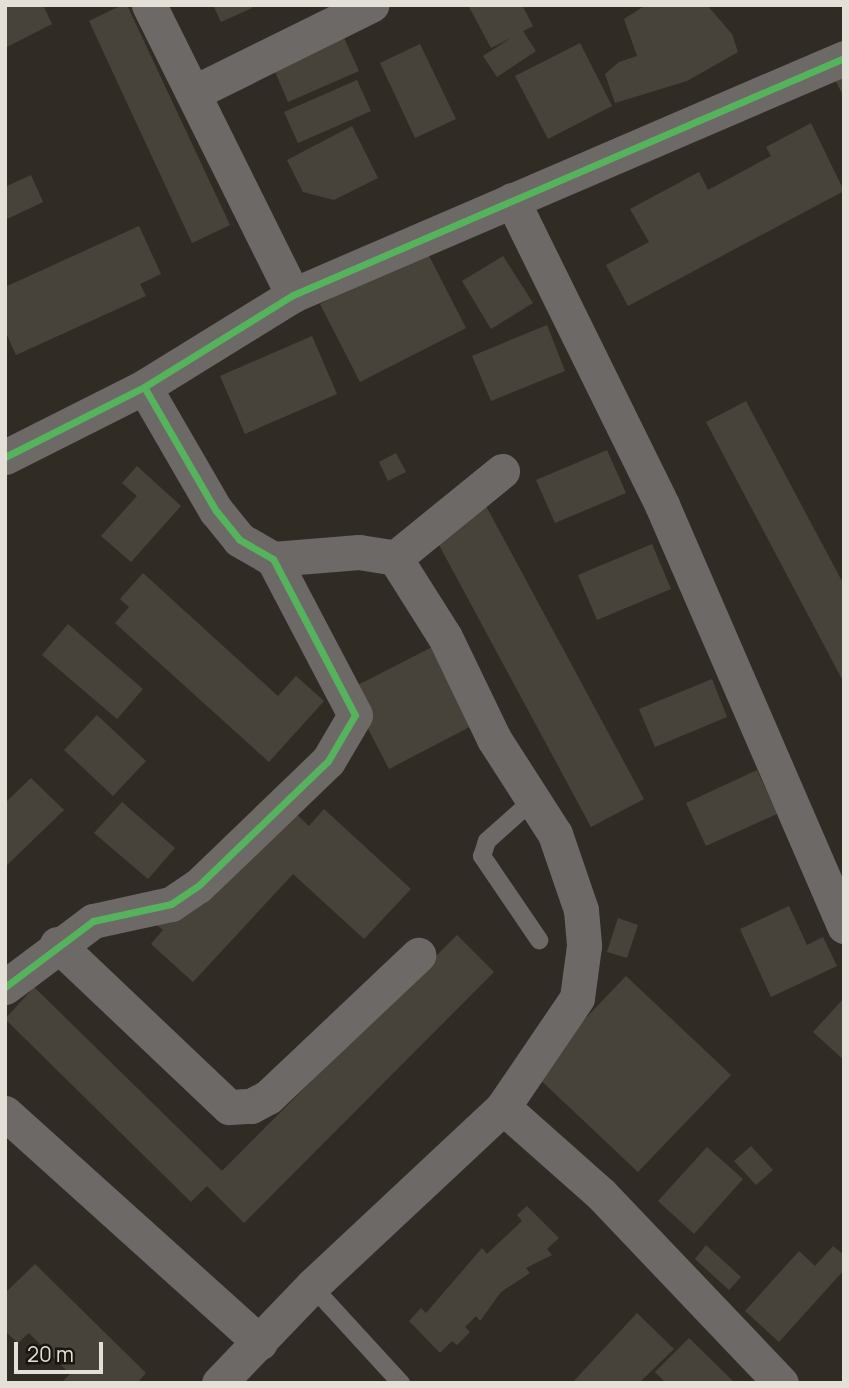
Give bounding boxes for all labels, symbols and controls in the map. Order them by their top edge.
scale bar [18,1328,107,1372]
text: 20 m [27,1340,74,1368]

